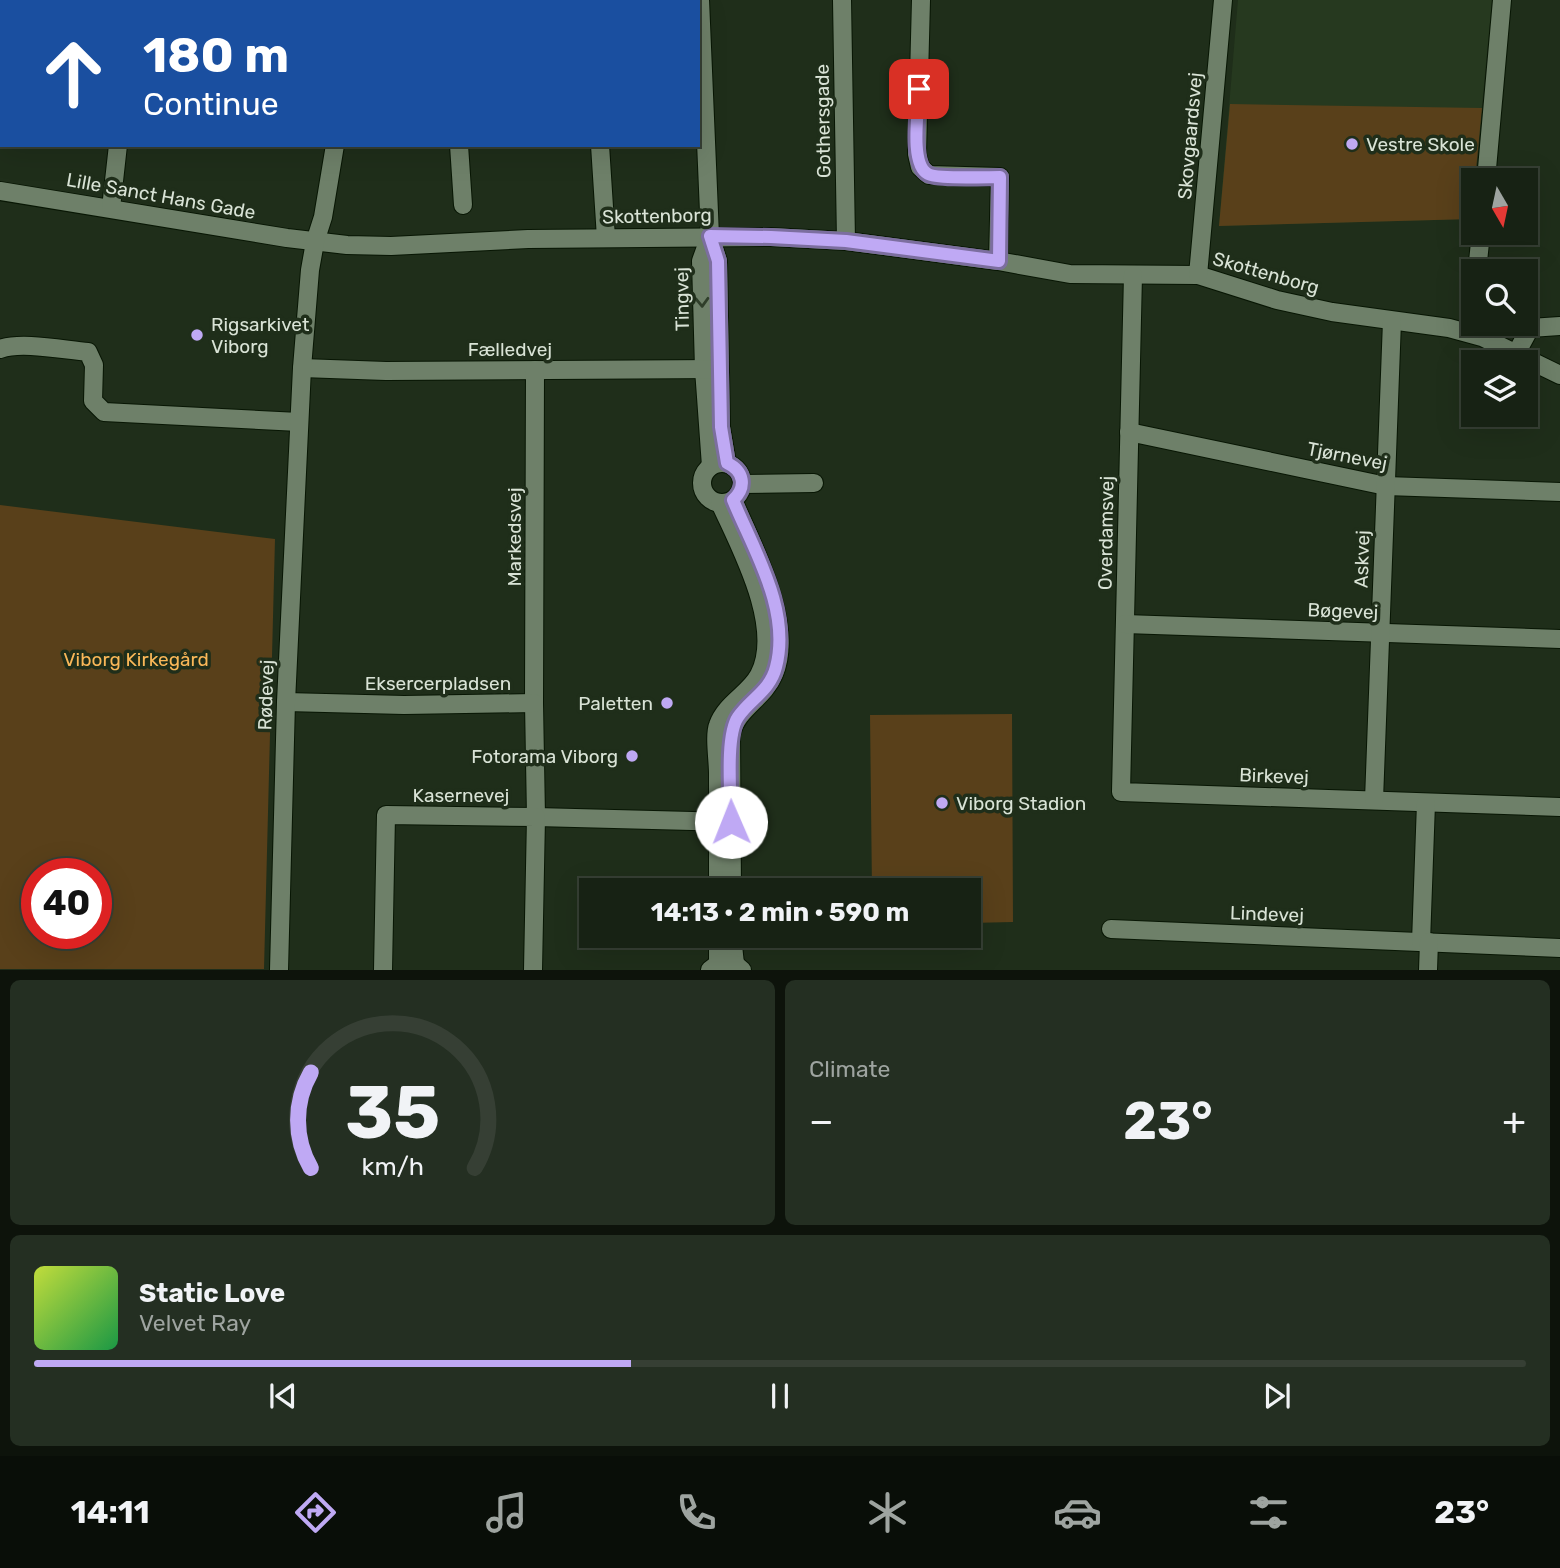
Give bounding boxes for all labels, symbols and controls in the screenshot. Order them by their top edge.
text: 180 m [143,26,289,84]
icon: ahead [28,28,119,119]
pin [889,59,949,119]
street label: Gothersgade [811,64,835,178]
icon: arrive [900,70,938,108]
street label: Skovgaardsvej [1173,71,1207,201]
text: Continue [143,85,279,123]
place label: Vestre Skole [1366,133,1475,156]
marker: Vestre Skole [1344,136,1360,152]
street label: Lille Sanct Hans Gade [65,168,257,224]
north arrow [1461,168,1538,245]
map controls [1461,168,1538,427]
street label: Skottenborg [602,204,712,228]
street label: Skottenborg [1210,247,1322,299]
button: search [1461,259,1538,336]
street label: Tingvej [670,267,694,331]
one-way arrow [695,297,710,308]
place label: Rigsarkivet Viborg [211,313,310,358]
marker: Rigsarkivet Viborg [189,327,205,343]
street label: Fælledvej [468,338,552,361]
button: layers [1461,350,1538,427]
street label: Tjørnevej [1305,437,1389,475]
street label: Overdamsvej [1094,476,1118,590]
street label: Markedsvej [503,487,526,587]
street label: Askvej [1349,530,1375,588]
street label: Bøgevej [1307,598,1379,624]
park label: Viborg Kirkegård [63,648,209,671]
street label: Rødevej [253,659,279,731]
street label: Eksercerpladsen [365,672,511,695]
place label: Paletten [578,692,653,715]
marker: Paletten [659,695,675,711]
place label: Fotorama Viborg [471,745,618,768]
marker: Fotorama Viborg [624,748,640,764]
street label: Birkevej [1239,763,1309,789]
street label: Kasernevej [413,784,509,807]
position arrow [694,785,768,859]
place label: Viborg Stadion [956,792,1086,815]
marker: Viborg Stadion [934,795,950,811]
speed limit sign: 40 [21,858,112,949]
text: 14:13 · 2 min · 590 m [651,897,909,928]
street label: Lindevej [1230,901,1304,927]
text: Climate [809,1055,890,1083]
text: 35 [345,1071,440,1157]
text: 23° [1123,1090,1213,1152]
text: − [809,1098,834,1144]
text: + [1502,1098,1526,1144]
text: km/h [361,1152,424,1181]
text: Static Love [139,1278,285,1309]
text: Velvet Ray [139,1309,251,1337]
icon: previous [264,1377,302,1415]
icon: pause [761,1377,799,1415]
icon: next [1258,1377,1296,1415]
icon: directions [291,1488,340,1537]
icon: music [482,1488,531,1537]
icon: phone [672,1488,721,1537]
icon: climate [863,1488,912,1537]
icon: car [1053,1488,1102,1537]
icon: filters [1244,1488,1293,1537]
text: 14:11 [71,1493,150,1531]
text: 23° [1434,1493,1489,1531]

